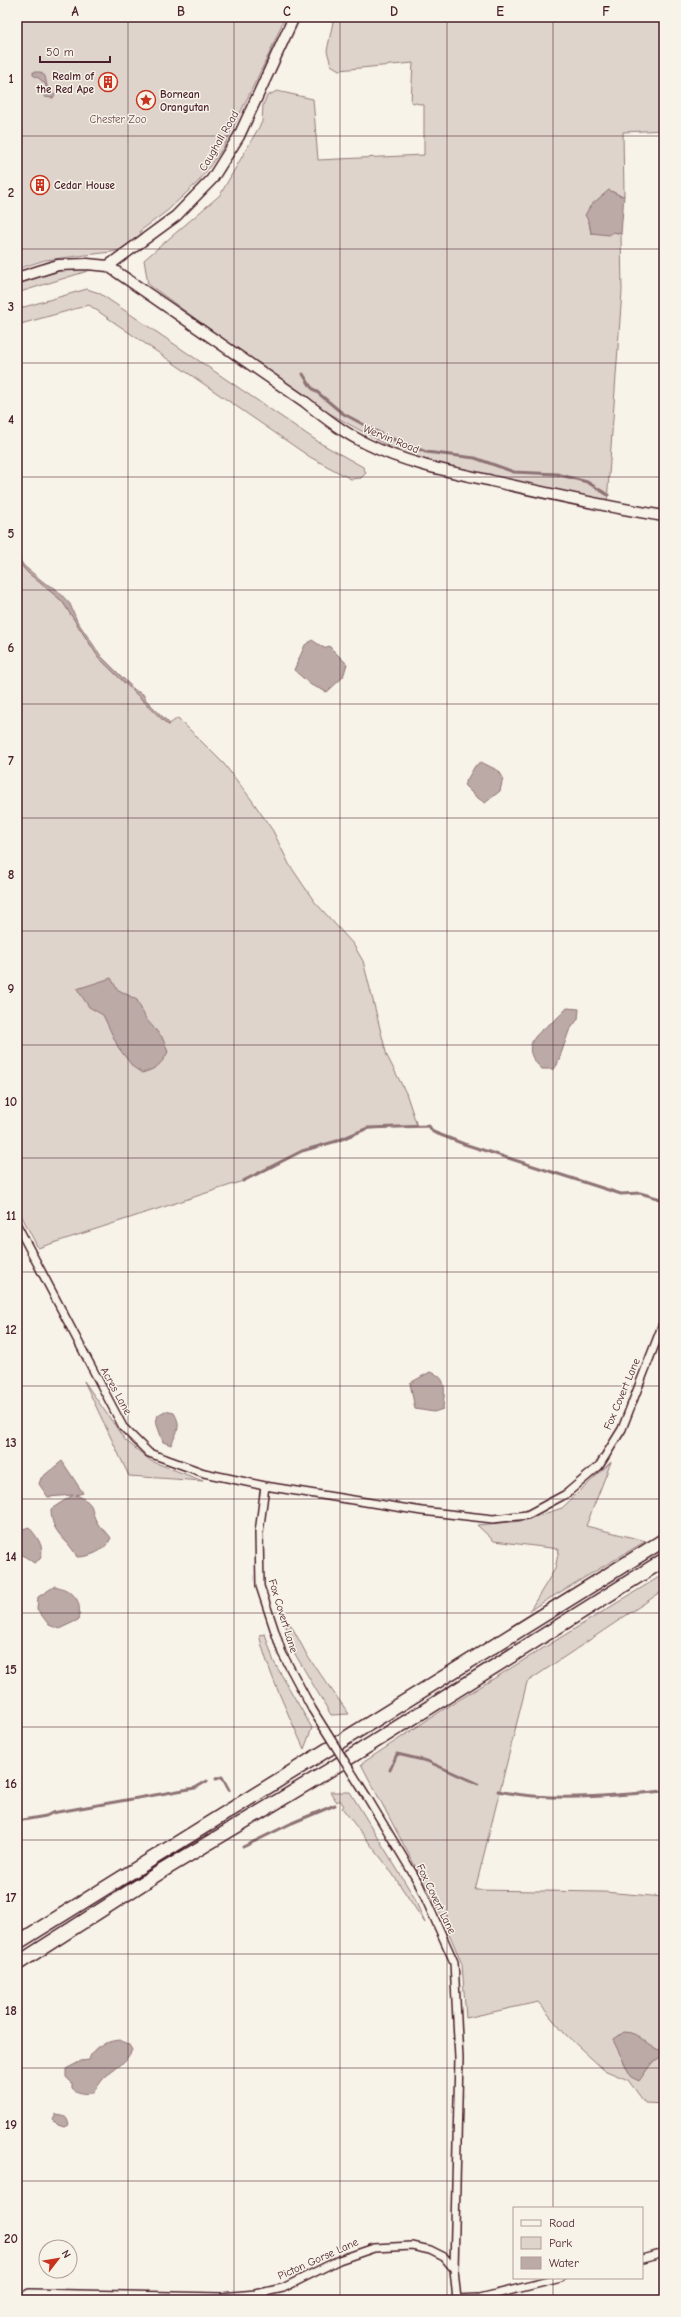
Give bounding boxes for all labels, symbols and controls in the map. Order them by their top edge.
text: A [71,4,79,19]
text: B [177,4,185,19]
text: C [283,4,291,19]
text: D [390,4,398,19]
text: E [496,4,504,19]
text: F [602,4,610,19]
scale bar [40,38,110,64]
text: 50 m [46,45,74,59]
place label: Realm of the Red Ape [36,70,95,96]
text: 1 [8,71,14,86]
building icon: Realm of the Red Ape [97,71,119,93]
place label: Bornean Orangutan [160,88,209,114]
place icon: Bornean Orangutan [135,89,157,111]
street label: Caughall Road [196,108,242,174]
park label: Chester Zoo [89,113,147,126]
building icon: Cedar House [29,174,51,196]
place label: Cedar House [54,179,116,192]
text: 2 [8,185,14,200]
text: 3 [8,299,14,314]
text: 4 [8,412,14,427]
street label: Wervin Road [361,422,421,456]
text: 5 [8,526,15,541]
text: 6 [8,640,15,655]
text: 7 [8,753,14,768]
text: 8 [8,867,14,882]
text: 9 [8,981,15,996]
text: 10 [5,1094,17,1109]
text: 11 [6,1208,16,1223]
text: 12 [5,1322,17,1337]
street label: Fox Covert Lane [601,1356,643,1432]
street label: Acres Lane [98,1365,135,1417]
text: 13 [5,1435,17,1450]
text: 14 [5,1549,17,1564]
street label: Fox Covert Lane [266,1578,301,1655]
text: 15 [5,1662,17,1677]
text: 16 [5,1776,17,1791]
street label: Fox Covert Lane [413,1862,459,1937]
text: 17 [6,1890,17,1905]
text: 18 [5,2003,17,2018]
text: 19 [5,2117,17,2132]
legend [513,2207,643,2279]
text: Road [549,2216,575,2230]
text: 20 [4,2231,18,2246]
street label: Picton Gorse Lane [276,2235,361,2283]
text: Park [549,2236,572,2250]
north arrow [38,2239,78,2279]
text: N [59,2248,74,2261]
text: Water [549,2256,579,2270]

